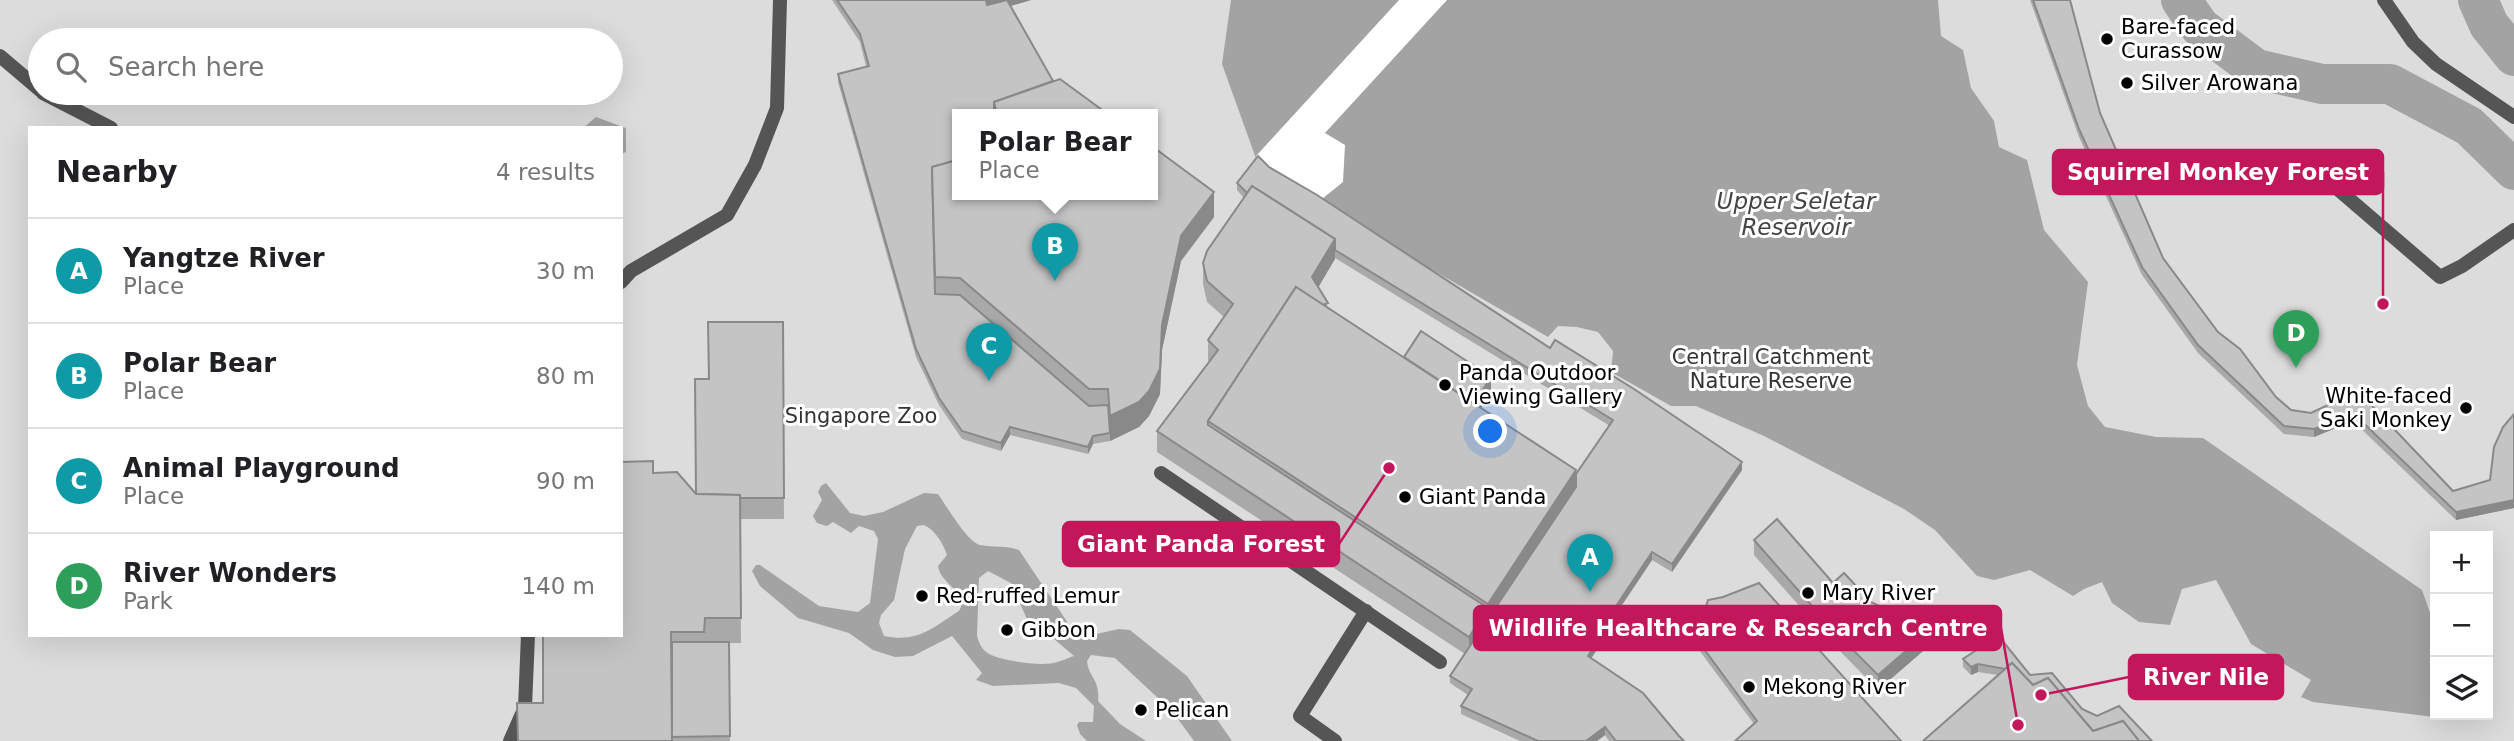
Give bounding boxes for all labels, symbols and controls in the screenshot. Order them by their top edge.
place label: Bare-faced Curassow [2121,15,2235,63]
search box [28,28,623,105]
marker: Bare-faced Curassow [2099,31,2115,47]
icon: search [52,48,90,86]
text: Search here [108,52,264,82]
place label: Silver Arowana [2141,71,2298,95]
marker: Silver Arowana [2119,75,2135,91]
popup [952,109,1158,200]
text: Polar Bear [978,127,1132,157]
callout: Squirrel Monkey Forest [2053,150,2383,194]
text: Nearby [56,154,178,189]
text: Place [978,157,1040,183]
text: 4 results [496,159,595,185]
text: Squirrel Monkey Forest [2067,159,2369,185]
water label: Upper Seletar Reservoir [1717,188,1877,240]
pin: B [1032,223,1078,281]
text: Yangtze River [123,243,325,273]
text: A [70,258,88,284]
text: 30 m [536,258,595,284]
text: Place [123,273,184,299]
pin: D [2273,310,2319,368]
pin: C [966,323,1012,381]
park label: Central Catchment Nature Reserve [1672,345,1870,393]
text: Polar Bear [123,348,276,378]
place label: Panda Outdoor Viewing Gallery [1459,361,1623,409]
text: B [70,363,88,389]
text: 80 m [536,363,595,389]
marker: Panda Outdoor Viewing Gallery [1437,377,1453,393]
text: Place [123,378,184,404]
place label: White-faced Saki Monkey [2320,384,2452,432]
marker: White-faced Saki Monkey [2458,400,2474,416]
park label: Singapore Zoo [785,404,937,428]
your location [1473,414,1507,448]
text: Animal Playground [123,453,400,483]
text: C [71,468,87,494]
text: 90 m [536,468,595,494]
text: Place [123,483,184,509]
place label: Giant Panda [1419,485,1546,509]
marker: Giant Panda [1397,489,1413,505]
callout: Giant Panda Forest [1063,522,1339,566]
text: Giant Panda Forest [1077,531,1325,557]
map controls [2430,531,2493,720]
button: + [2430,531,2493,594]
pin: A [1567,534,1613,592]
text: River Wonders [123,558,337,588]
text: D [69,573,89,599]
text: 140 m [521,573,595,599]
place label: Mary River [1822,581,1935,605]
place label: Red-ruffed Lemur [936,584,1120,608]
marker: Mary River [1800,585,1816,601]
text: Park [123,588,173,614]
marker: Red-ruffed Lemur [914,588,930,604]
button: − [2430,594,2493,657]
callout: Wildlife Healthcare & Research Centre [1474,606,2001,650]
text: Wildlife Healthcare & Research Centre [1488,615,1988,641]
place label: Gibbon [1021,618,1096,642]
marker: Gibbon [999,622,1015,638]
callout: River Nile [2129,655,2283,699]
button: layers [2430,657,2493,720]
text: River Nile [2143,664,2269,690]
place label: Mekong River [1763,675,1906,699]
marker: Mekong River [1741,679,1757,695]
place label: Pelican [1155,698,1229,722]
marker: Pelican [1133,702,1149,718]

